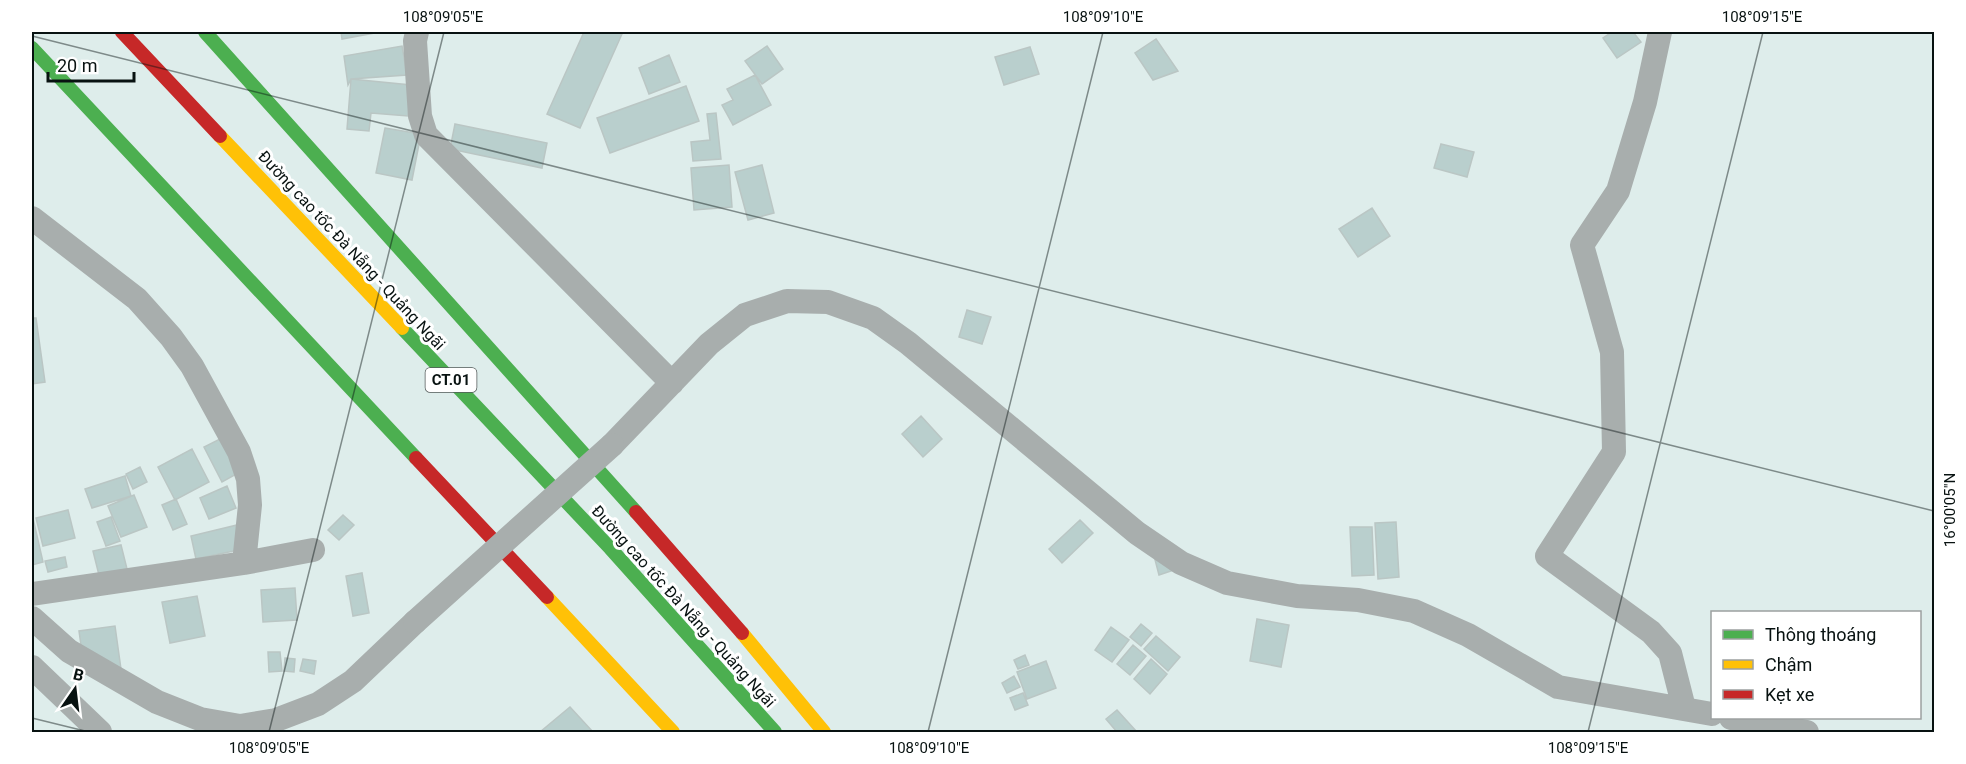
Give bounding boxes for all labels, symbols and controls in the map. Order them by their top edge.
text: 108°09'05"E [403,8,484,26]
text: 108°09'10"E [1063,8,1144,26]
text: 108°09'15"E [1722,8,1803,26]
scale bar [48,45,134,83]
text: 20 m [57,55,97,76]
street label: Đường cao tốc Đà Nẵng - Quảng Ngãi [254,147,449,354]
road number: CT.01 [426,368,476,392]
text: 16°00'05"N [1941,473,1959,547]
street label: Đường cao tốc Đà Nẵng - Quảng Ngãi [588,501,779,711]
legend [1711,611,1921,719]
text: Thông thoáng [1765,624,1876,645]
text: Chậm [1765,654,1812,675]
north arrow [45,659,105,719]
text: B [71,664,86,685]
text: Kẹt xe [1765,684,1814,705]
text: 108°09'05"E [229,739,310,757]
text: 108°09'10"E [889,739,970,757]
text: 108°09'15"E [1548,739,1629,757]

